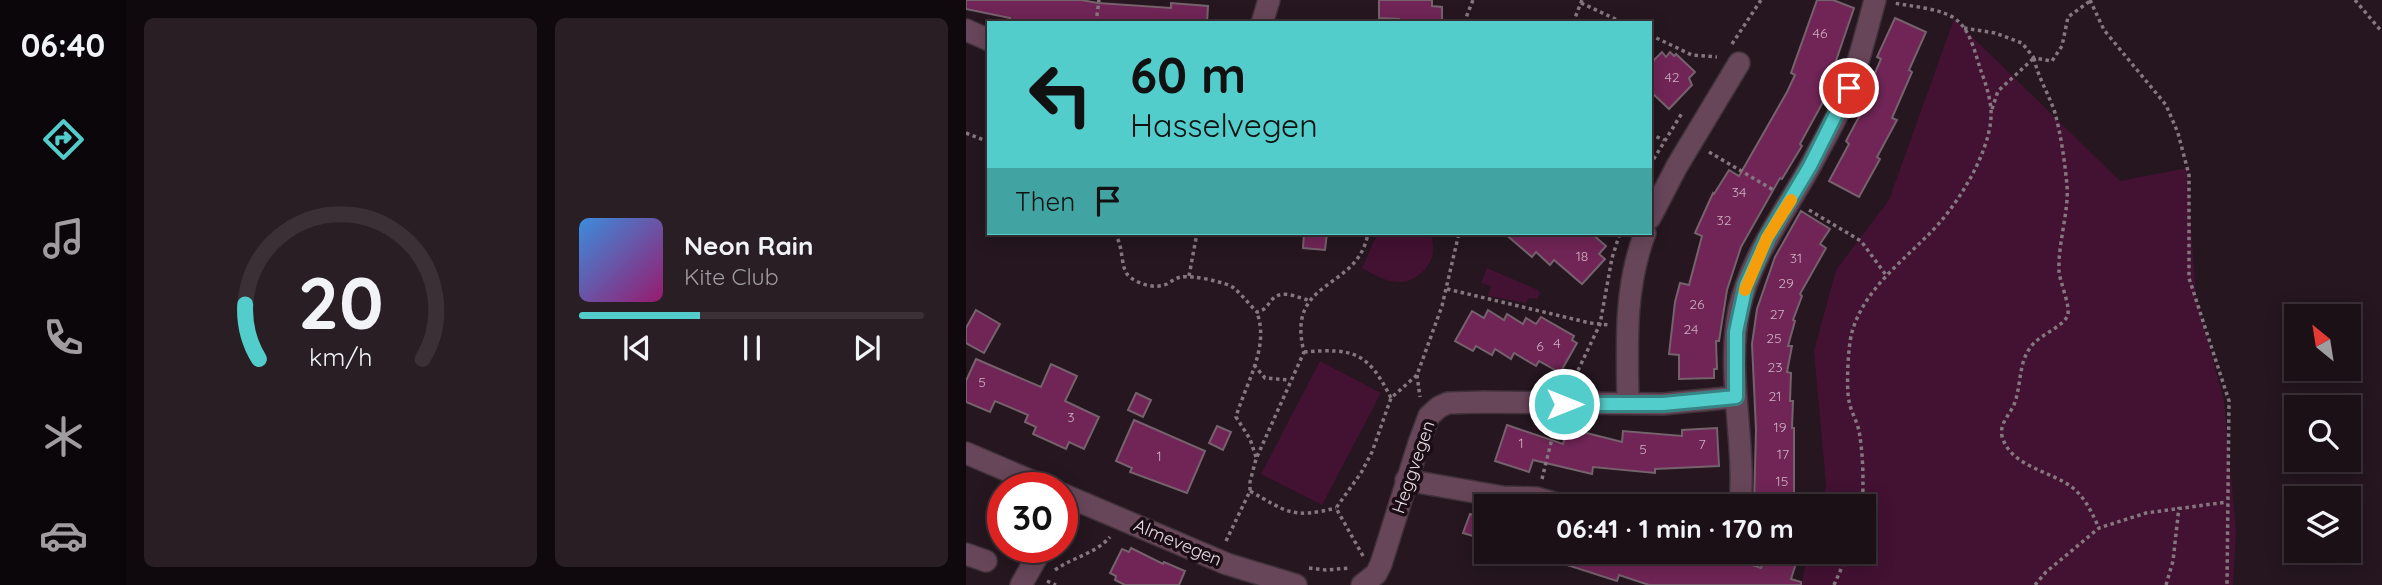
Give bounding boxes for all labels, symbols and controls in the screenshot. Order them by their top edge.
house number: 46 [1813,24,1828,42]
text: 06:40 [21,25,105,65]
text: 60 m [1130,44,1246,105]
icon: left [1015,49,1106,140]
pin [1819,58,1879,118]
house number: 42 [1664,68,1680,86]
icon: arrive [1830,69,1868,107]
text: Hasselvegen [1130,105,1318,145]
icon: directions [39,115,88,164]
icon: arrive [1089,182,1127,220]
house number: 34 [1732,183,1746,201]
text: Then [1015,185,1075,218]
house number: 32 [1716,211,1732,229]
icon: music [39,214,88,263]
text: Neon Rain [684,229,813,262]
house number: 18 [1576,247,1588,265]
house number: 31 [1790,249,1802,267]
text: 20 [297,256,384,347]
text: Kite Club [684,262,779,291]
house number: 29 [1778,274,1794,292]
house number: 26 [1689,295,1705,313]
north arrow [2284,304,2361,382]
map controls [2284,304,2361,563]
house number: 27 [1770,305,1784,323]
icon: phone [39,313,88,362]
house number: 24 [1684,320,1698,338]
icon: previous [618,329,656,367]
icon: pause [733,329,771,367]
icon: next [848,329,886,367]
house number: 25 [1766,329,1782,347]
house number: 4 [1553,334,1561,352]
house number: 6 [1536,337,1544,355]
text: km/h [309,340,372,371]
house number: 23 [1767,358,1783,376]
position arrow [1527,367,1601,441]
house number: 5 [978,373,986,391]
house number: 21 [1769,387,1781,405]
button: search [2284,395,2361,472]
house number: 3 [1067,408,1075,426]
icon: climate [39,412,88,461]
street label: Heggvegen [1386,418,1440,516]
house number: 19 [1774,418,1787,436]
house number: 1 [1518,434,1524,452]
house number: 7 [1698,435,1706,453]
house number: 5 [1639,440,1647,458]
house number: 17 [1777,445,1789,463]
house number: 1 [1156,447,1162,465]
speed limit sign: 30 [987,472,1078,563]
house number: 15 [1776,472,1788,490]
button: layers [2284,486,2361,563]
icon: car [39,511,88,560]
text: 06:41 · 1 min · 170 m [1556,512,1794,545]
street label: Almevegen [1131,513,1225,571]

